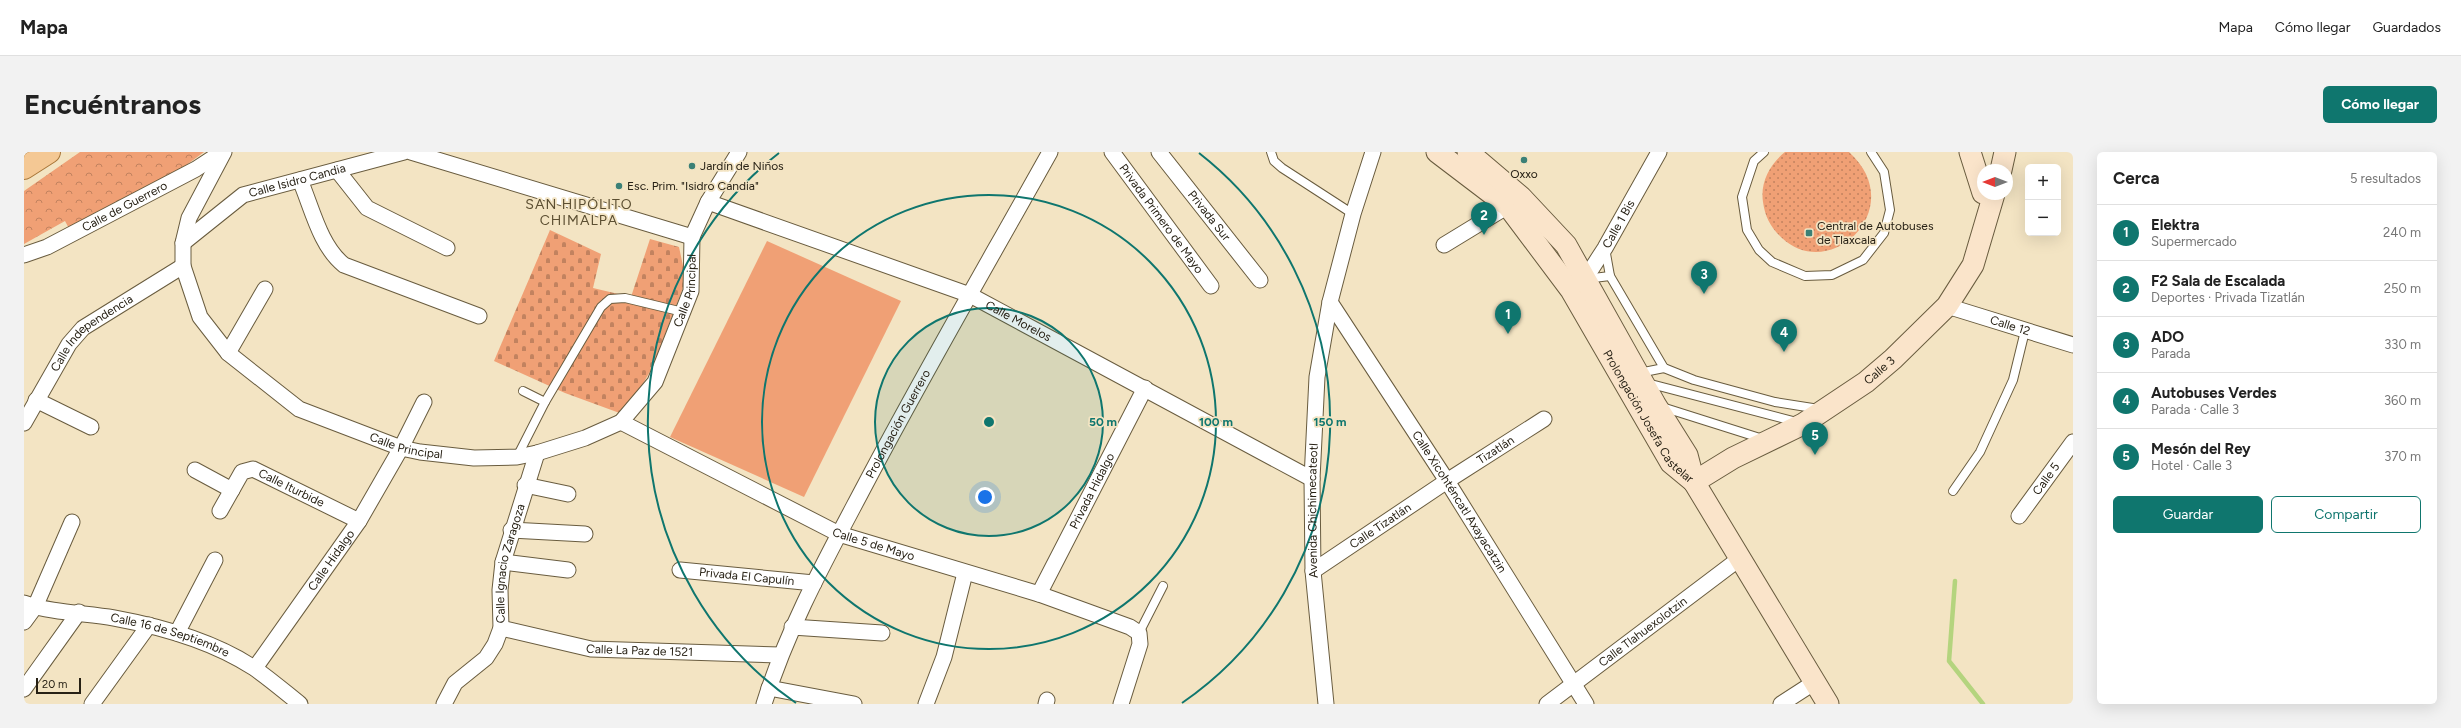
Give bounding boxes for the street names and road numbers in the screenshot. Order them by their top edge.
street label: Calle Isidro Candia [247,161,347,200]
street label: Privada Primero de Mayo [1116,161,1206,276]
street label: Calle de Guerrero [80,178,170,234]
street label: Privada Sur [1185,188,1233,244]
street label: Calle 1 Bis [1599,197,1638,251]
street label: Calle Principal [670,254,699,329]
street label: Calle Independencia [48,292,136,374]
street label: Calle Morelos [983,298,1054,345]
street label: Calle 12 [1988,313,2032,338]
street label: Prolongación Josefa Castelar [1600,348,1696,486]
street label: Calle 3 [1861,353,1898,388]
street label: Prolongación Guerrero [863,367,933,481]
street label: Calle Xicohténcatl Axayacatzin [1409,428,1510,576]
street label: Calle Principal [368,430,443,461]
street label: Tizatlán [1474,433,1517,467]
street label: Avenida Chichimecateotl [1305,443,1321,579]
street label: Privada Hidalgo [1067,450,1117,531]
street label: Calle 5 [2030,460,2063,498]
street label: Calle Iturbide [256,466,327,510]
street label: Calle Tizatlán [1347,500,1414,551]
street label: Calle Ignacio Zaragoza [493,502,528,623]
street label: Calle 5 de Mayo [830,525,916,563]
street label: Calle Hidalgo [305,527,358,593]
street label: Privada El Capulín [698,565,795,588]
street label: Calle Tlahuexolotzin [1596,594,1690,670]
street label: Calle 16 de Septiembre [109,611,232,660]
street label: Calle La Paz de 1521 [585,641,693,659]

